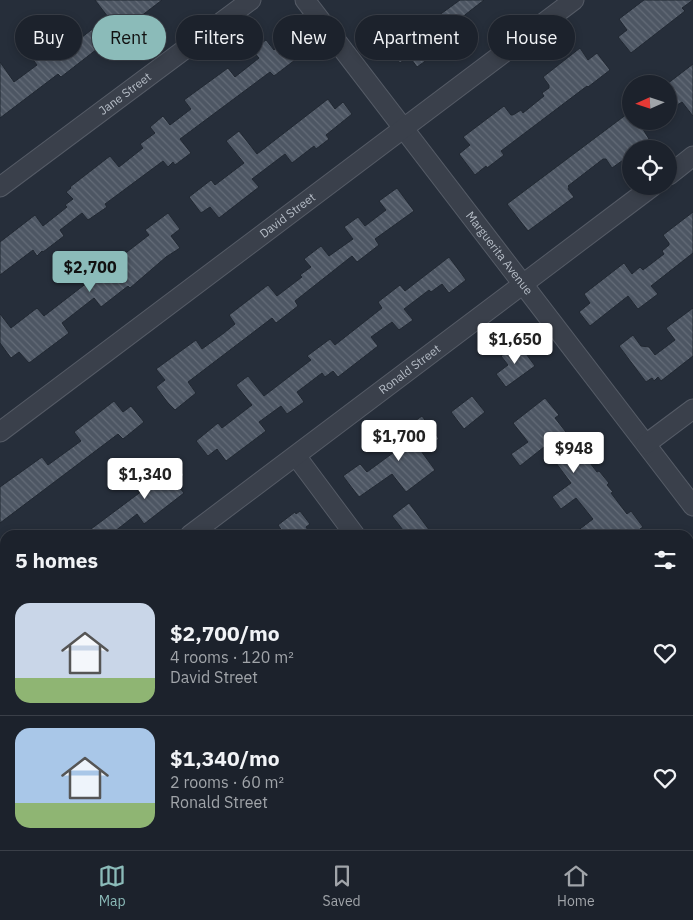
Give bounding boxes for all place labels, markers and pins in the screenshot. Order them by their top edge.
pin: $2,700 [49,250,131,293]
pin: $1,650 [474,322,556,365]
pin: $1,700 [358,420,440,462]
pin: $948 [544,432,604,474]
pin: $1,340 [104,458,186,500]

